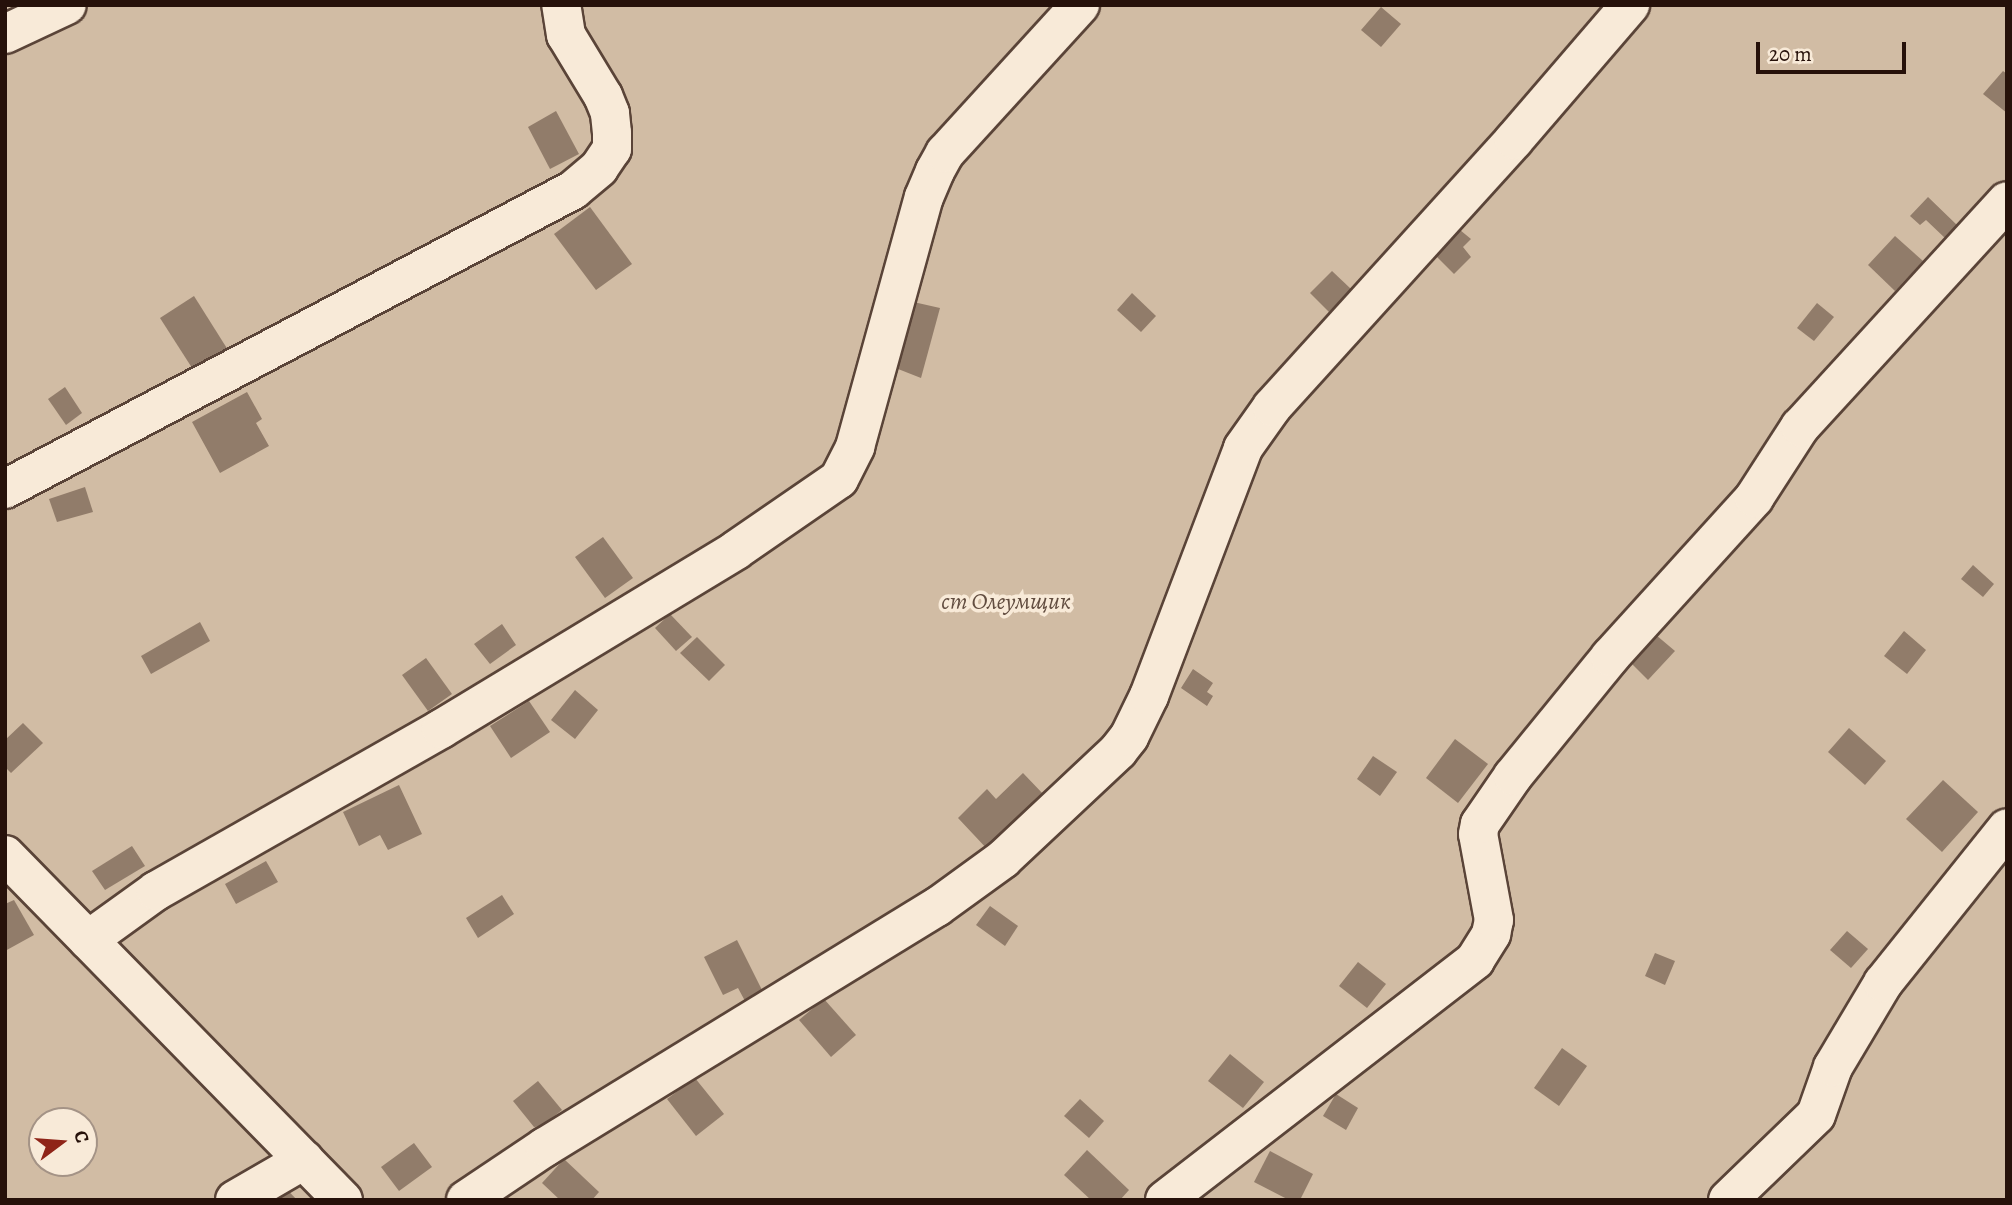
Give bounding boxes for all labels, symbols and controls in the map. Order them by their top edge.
scale bar [1760,28,1910,72]
text: 20 m [1769,40,1812,68]
park label: ст Олеумщик [941,588,1071,616]
north arrow [28,1107,98,1177]
text: С [67,1128,95,1146]

